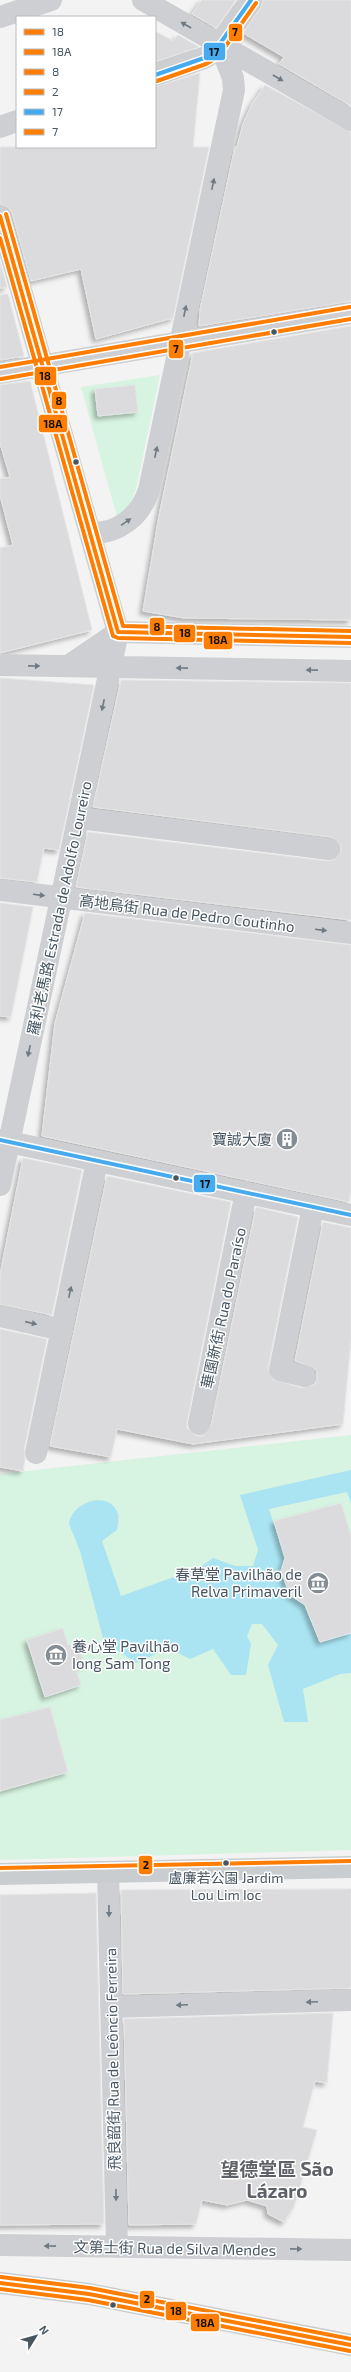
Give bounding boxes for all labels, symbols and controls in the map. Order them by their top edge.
legend [16,16,156,148]
one-way arrow [180,22,192,29]
line badge: 7 [228,23,243,42]
text: 18 [52,24,64,38]
text: 7 [232,25,238,38]
line badge: 17 [203,42,226,61]
text: 18A [52,44,72,58]
text: 17 [209,45,219,58]
text: 8 [52,64,59,78]
one-way arrow [272,75,284,82]
text: 2 [52,84,59,98]
text: 17 [52,104,63,118]
text: 7 [52,124,58,138]
one-way arrow [210,178,216,190]
one-way arrow [183,305,189,317]
unlabelled marker [269,327,279,337]
line badge: 7 [168,339,184,359]
text: 7 [173,342,179,355]
line badge: 18 [34,366,57,386]
text: 18 [39,369,51,382]
line badge: 8 [51,391,67,410]
text: 8 [56,394,63,407]
line badge: 18A [38,414,68,433]
text: 18A [44,417,63,430]
one-way arrow [154,446,160,458]
unlabelled marker [71,457,81,467]
one-way arrow [121,518,132,526]
line badge: 8 [149,617,165,636]
text: 8 [154,620,161,633]
line badge: 18 [173,624,196,643]
text: 18 [179,626,191,639]
line badge: 18A [203,631,233,650]
text: 18A [209,633,228,646]
one-way arrow [28,662,40,669]
one-way arrow [175,665,188,671]
one-way arrow [306,667,318,674]
one-way arrow [99,699,105,711]
street label: 羅利老馬路 Estrada de Adolfo Loureiro [23,779,95,1037]
street label: 高地烏街 Rua de Pedro Coutinho [78,891,296,935]
one-way arrow [33,892,45,898]
one-way arrow [315,926,327,933]
one-way arrow [25,1045,31,1057]
building icon: 寶誠大廈 [274,1126,300,1152]
place label: 寶誠大廈 [212,1130,272,1148]
unlabelled marker [171,1173,181,1183]
line badge: 17 [193,1174,216,1193]
text: 17 [200,1177,210,1190]
street label: 華園新街 Rua do Paraíso [197,1226,249,1390]
one-way arrow [67,1286,73,1298]
one-way arrow [25,1321,37,1327]
place label: 春草堂 Pavilhão de Relva Primaveril [175,1565,303,1600]
museum icon: 春草堂 Pavilhão de Relva Primaveril [305,1570,331,1596]
place label: 養心堂 Pavilhão Iong Sam Tong [72,1637,179,1672]
museum icon: 養心堂 Pavilhão Iong Sam Tong [43,1642,69,1668]
line badge: 2 [138,1855,153,1875]
text: 2 [143,1858,149,1871]
marker: 盧廉若公園 Jardim Lou Lim Ioc [221,1858,231,1868]
place label: 盧廉若公園 Jardim Lou Lim Ioc [169,1869,283,1903]
one-way arrow [105,1905,112,1917]
street label: 飛良韶街 Rua de Leôncio Ferreira [101,1948,123,2170]
one-way arrow [306,1998,318,2005]
one-way arrow [175,2002,188,2008]
district label: 望德堂區 São Lázaro [220,2157,334,2202]
one-way arrow [113,2189,119,2202]
street label: 文第士街 Rua de Silva Mendes [74,2237,276,2259]
one-way arrow [43,2243,56,2249]
one-way arrow [290,2246,303,2252]
line badge: 2 [139,2290,155,2309]
text: 2 [144,2292,150,2305]
unlabelled marker [108,2300,118,2310]
line badge: 18 [165,2301,187,2321]
text: 18 [170,2304,182,2317]
line badge: 18A [190,2313,220,2332]
north arrow [16,2316,56,2356]
text: 18A [196,2316,215,2329]
text: N [37,2323,52,2337]

